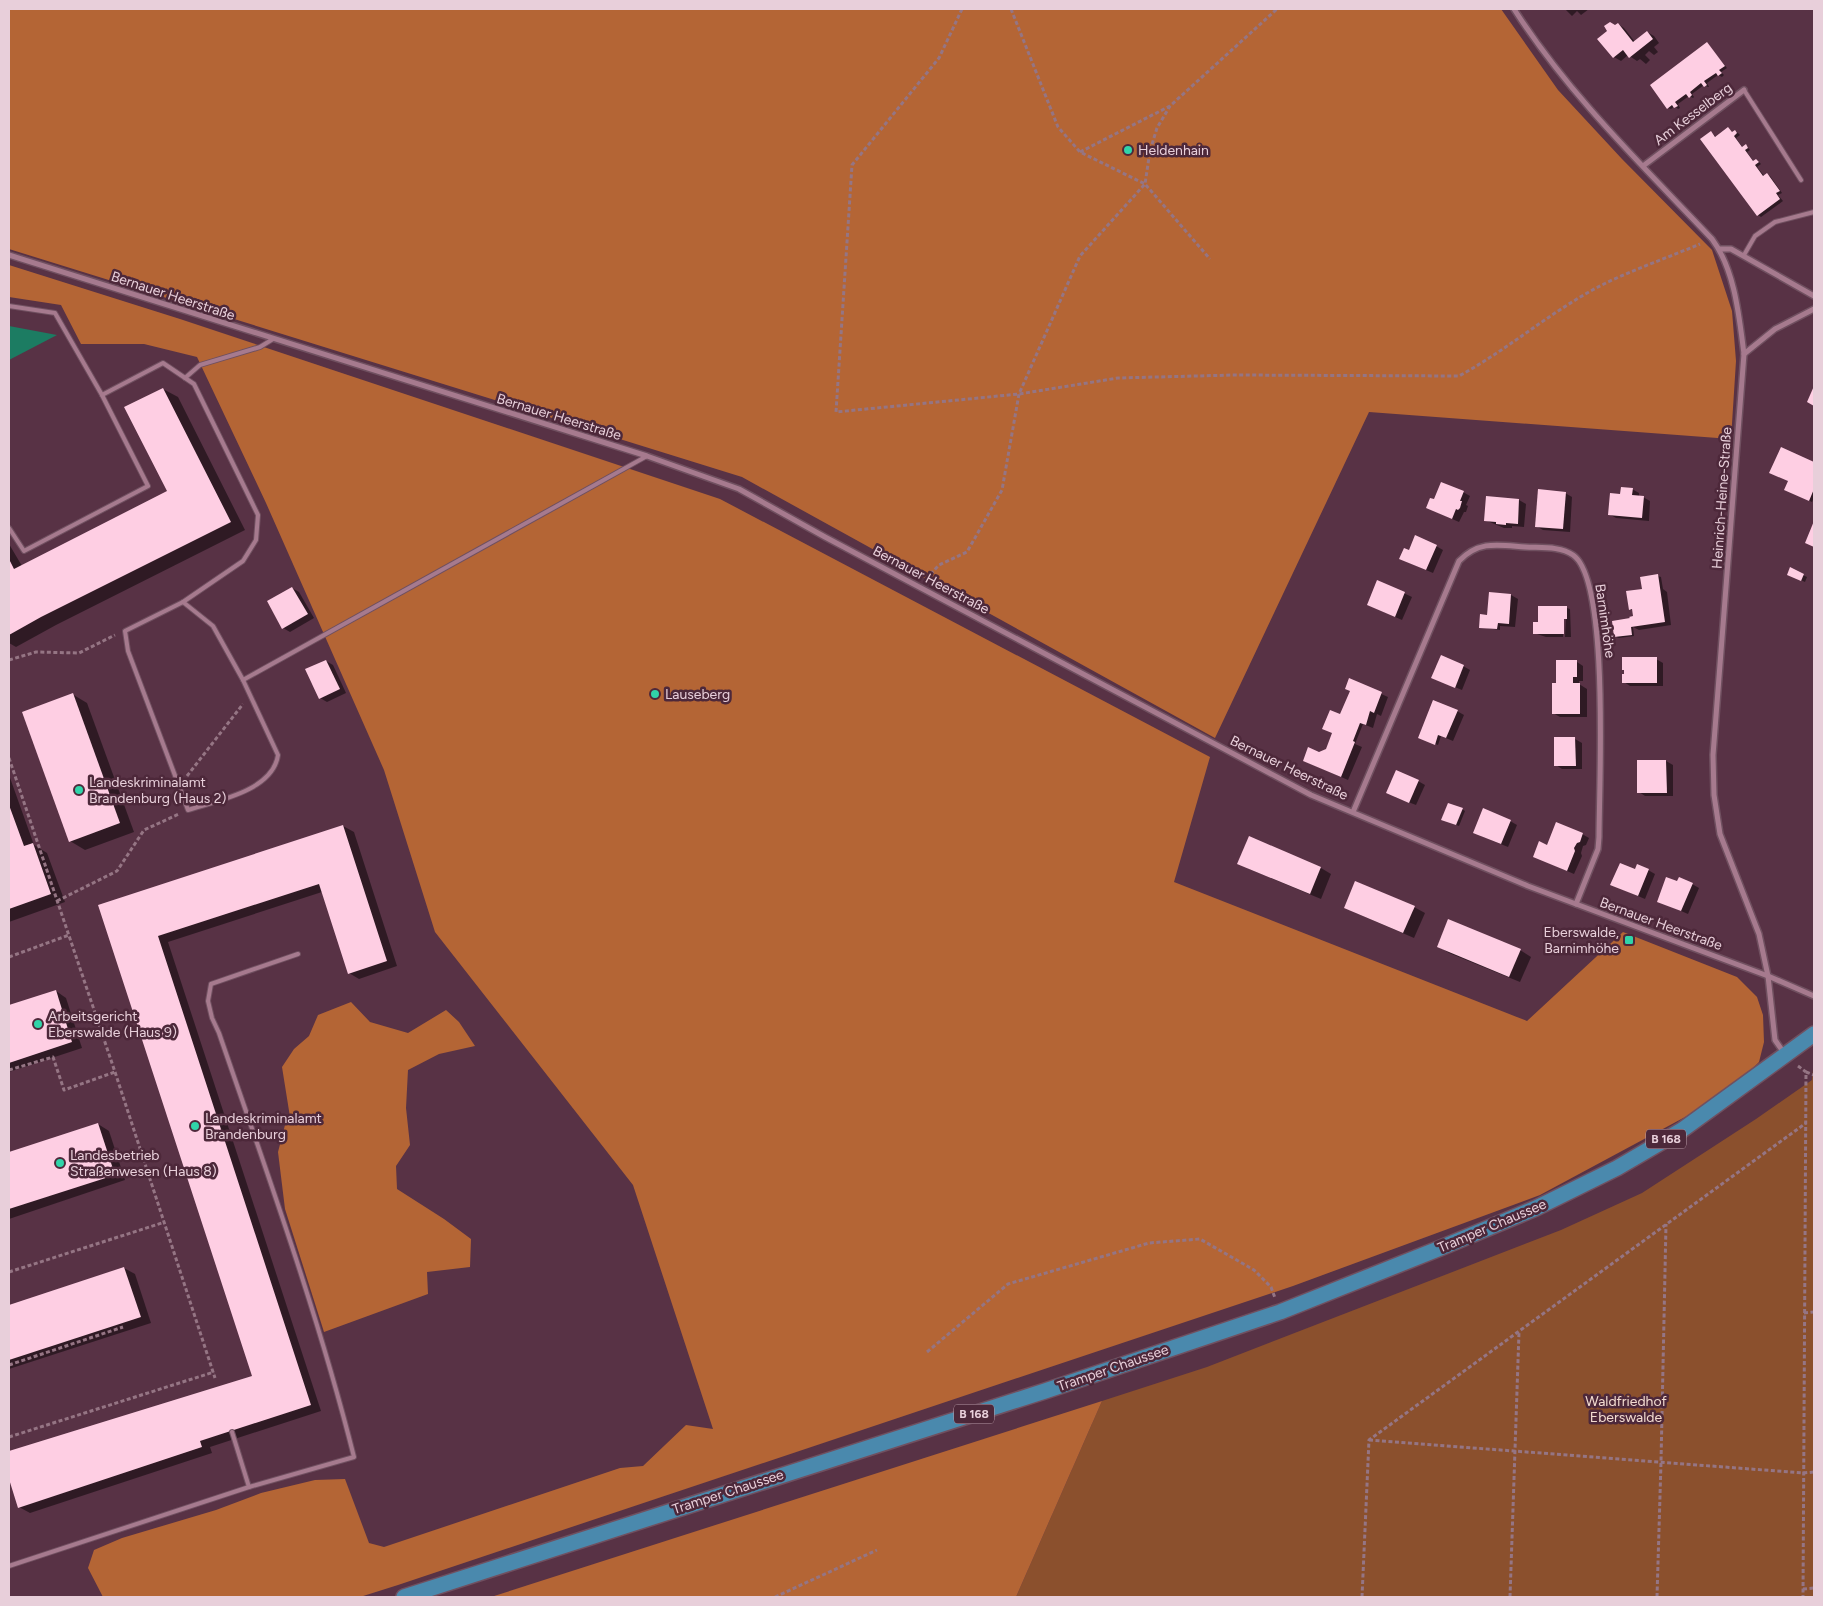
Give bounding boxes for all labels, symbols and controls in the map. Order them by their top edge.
street label: Am Kesselberg [1651,79,1735,149]
place label: Heldenhain [1138,142,1209,159]
marker: Heldenhain [1122,144,1134,156]
street label: Bernauer Heerstraße [109,268,237,324]
street label: Bernauer Heerstraße [495,390,624,444]
street label: Heinrich-Heine-Straße [1709,426,1735,570]
street label: Bernauer Heerstraße [870,542,992,618]
street label: Barnimhöhe [1591,583,1619,660]
place label: Lauseberg [665,686,730,703]
marker: Lauseberg [649,688,661,700]
street label: Bernauer Heerstraße [1227,732,1351,804]
place label: Landeskriminalamt Brandenburg (Haus 2) [89,774,227,807]
marker: Landeskriminalamt Brandenburg (Haus 2) [73,784,85,796]
street label: Bernauer Heerstraße [1597,894,1725,954]
place label: Eberswalde, Barnimhöhe [1544,924,1619,957]
marker: Eberswalde, Barnimhöhe [1623,934,1635,946]
place label: Arbeitsgericht Eberswalde (Haus 9) [48,1008,177,1041]
marker: Arbeitsgericht Eberswalde (Haus 9) [32,1018,44,1030]
place label: Landeskriminalamt Brandenburg [205,1110,322,1143]
marker: Landeskriminalamt Brandenburg [189,1120,201,1132]
road number: B 168 [1646,1130,1686,1148]
place label: Landesbetrieb Straßenwesen (Haus 8) [70,1147,217,1180]
marker: Landesbetrieb Straßenwesen (Haus 8) [54,1157,66,1169]
street label: Tramper Chaussee [1435,1195,1549,1257]
street label: Tramper Chaussee [1055,1341,1171,1395]
park label: Waldfriedhof Eberswalde [1585,1393,1668,1426]
road number: B 168 [954,1405,994,1424]
street label: Tramper Chaussee [670,1466,786,1518]

